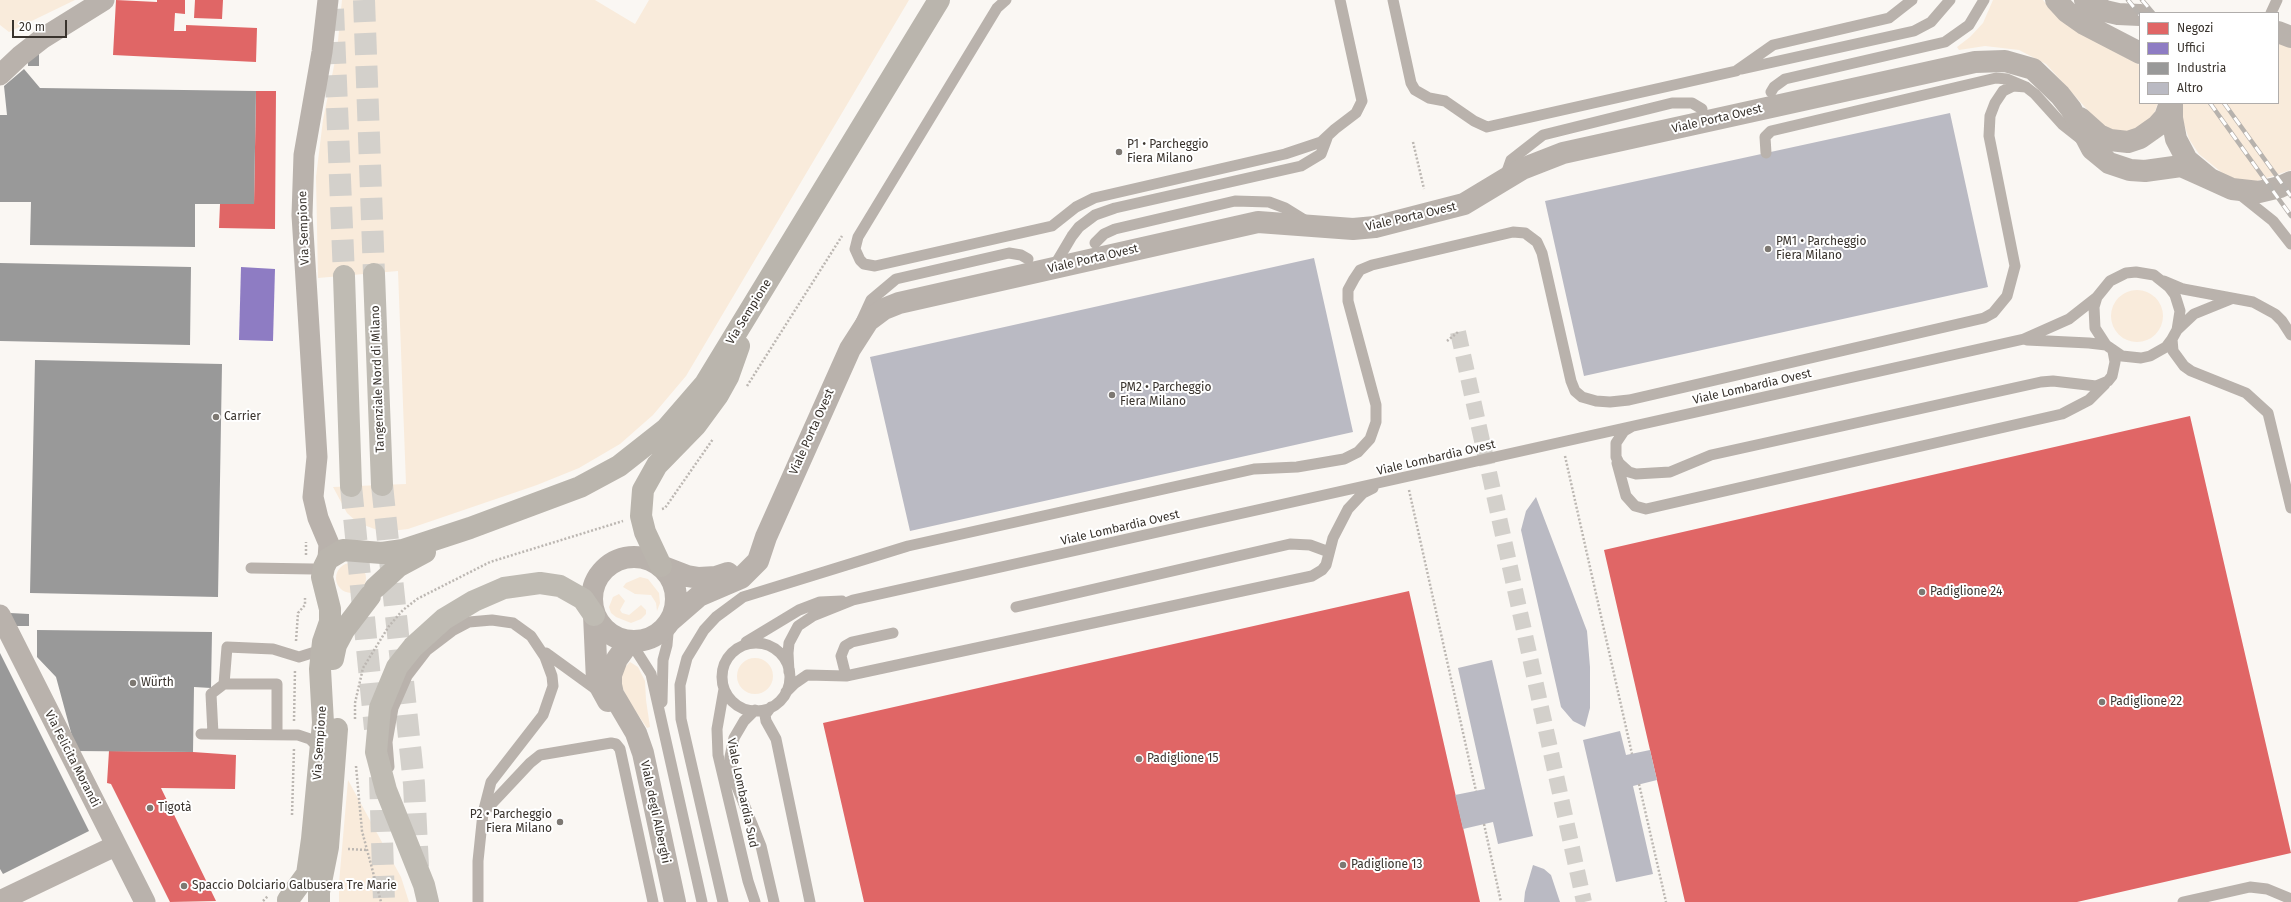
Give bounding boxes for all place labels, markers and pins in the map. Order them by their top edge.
place label: P1 • Parcheggio Fiera Milano [1127,138,1209,166]
marker: P1 • Parcheggio Fiera Milano [1114,147,1124,157]
place label: PM1 • Parcheggio Fiera Milano [1776,235,1867,263]
marker: PM1 • Parcheggio Fiera Milano [1763,244,1773,254]
place label: PM2 • Parcheggio Fiera Milano [1120,381,1211,409]
marker: PM2 • Parcheggio Fiera Milano [1107,390,1117,400]
place label: Carrier [224,410,261,424]
marker: Carrier [211,412,221,422]
place label: Padiglione 24 [1930,585,2002,599]
marker: Padiglione 24 [1917,587,1927,597]
place label: Würth [141,676,174,690]
marker: Würth [128,678,138,688]
place label: Padiglione 22 [2110,695,2182,709]
marker: Padiglione 22 [2097,697,2107,707]
place label: Padiglione 15 [1147,752,1219,766]
marker: Padiglione 15 [1134,754,1144,764]
place label: Tigotà [158,801,191,815]
marker: Tigotà [145,803,155,813]
place label: P2 • Parcheggio Fiera Milano [470,808,552,836]
marker: P2 • Parcheggio Fiera Milano [555,817,565,827]
place label: Padiglione 13 [1351,858,1422,872]
marker: Padiglione 13 [1338,860,1348,870]
place label: Spaccio Dolciario Galbusera Tre Marie [192,879,397,893]
marker: Spaccio Dolciario Galbusera Tre Marie [179,881,189,891]

